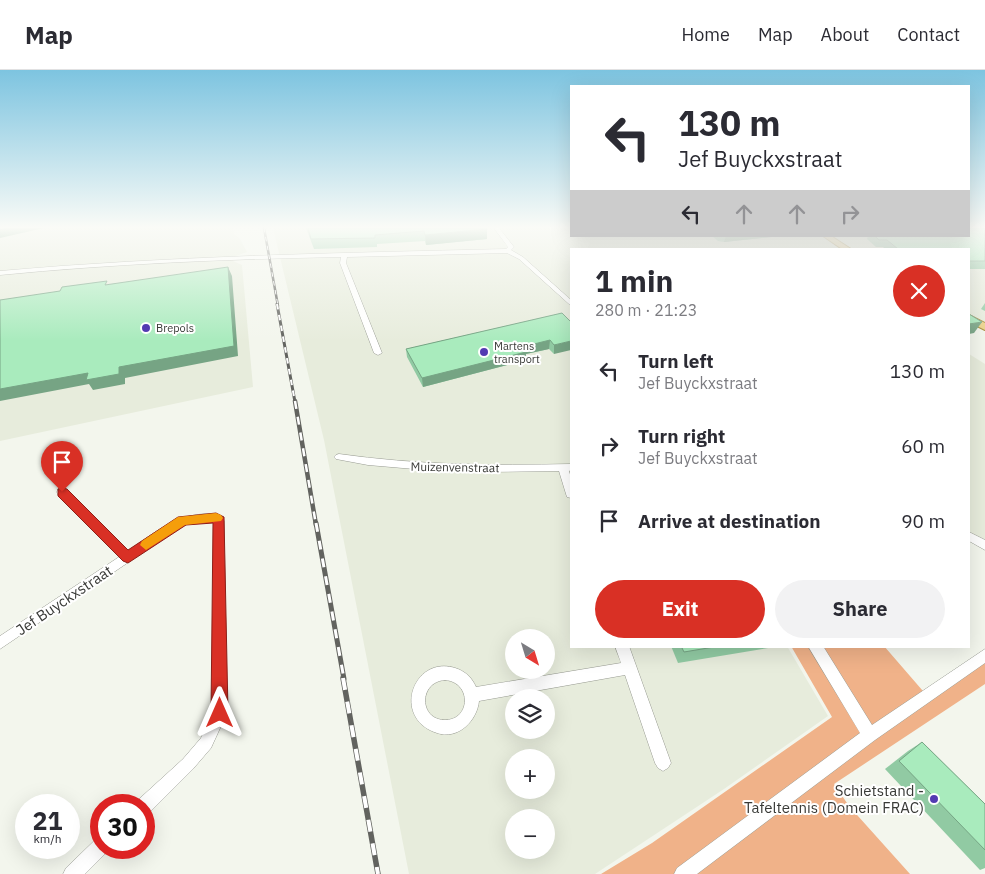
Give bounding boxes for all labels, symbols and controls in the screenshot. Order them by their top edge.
text: Map [25,19,73,51]
text: Home [682,23,730,46]
text: Map [758,23,793,46]
text: About [821,23,869,46]
text: Contact [897,23,960,46]
text: 130 m [678,100,781,146]
icon: left [595,105,660,170]
text: Jef Buyckxstraat [678,144,843,173]
icon: left [677,200,705,228]
icon: ahead [730,200,758,228]
icon: ahead [783,200,811,228]
icon: right [836,200,864,228]
text: 1 min [595,261,673,300]
button: close [893,265,945,317]
text: 280 m · 21:23 [595,300,697,320]
place label: Brepols [156,321,194,335]
marker: Brepols [140,322,152,334]
place label: Martens transport [494,339,540,366]
marker: Martens transport [478,346,490,358]
text: Turn left [638,349,714,373]
icon: left [595,357,623,385]
text: 130 m [890,359,945,383]
text: Jef Buyckxstraat [638,373,758,393]
text: Turn right [638,424,725,448]
icon: right [595,432,623,460]
text: 60 m [901,434,945,458]
pin [41,441,83,492]
icon: arrive [48,448,76,476]
text: Jef Buyckxstraat [638,448,758,468]
street label: Muizenvenstraat [410,459,500,475]
icon: arrive [595,507,623,535]
text: Arrive at destination [638,509,821,533]
text: 90 m [901,509,945,533]
street label: Jef Buyckxstraat [12,561,116,639]
button: Exit [595,580,765,638]
button: Share [775,580,945,638]
north arrow [505,629,555,679]
map controls [505,629,555,859]
position arrow [193,686,245,738]
button: layers [505,689,555,739]
button: + [505,749,555,799]
place label: Schietstand - Tafeltennis (Domein FRAC) [744,781,924,817]
marker: Schietstand - Tafeltennis (Domein FRAC) [928,793,940,805]
speed limit sign: 30 [90,794,155,859]
text: 21 [32,804,63,837]
button: − [505,809,555,859]
text: km/h [33,831,62,846]

